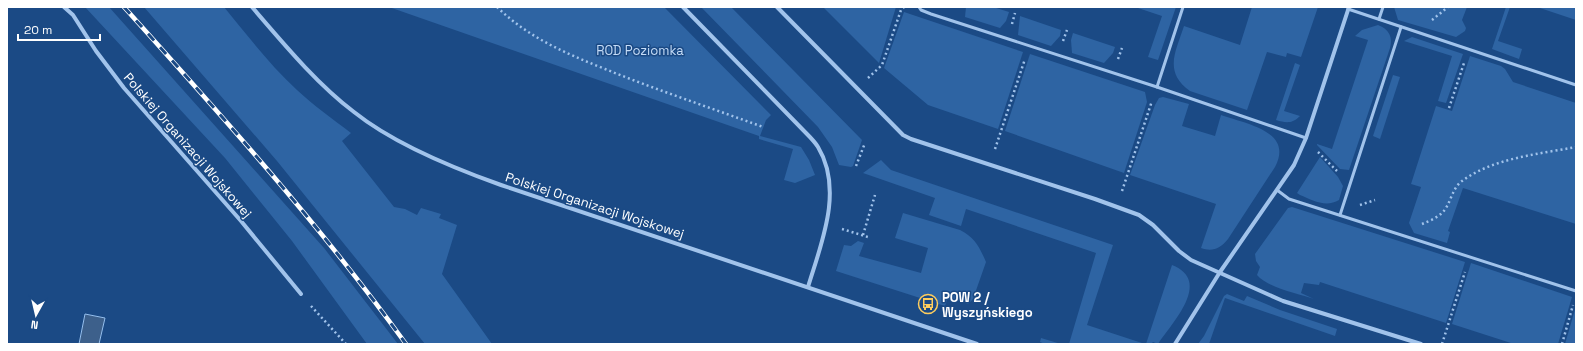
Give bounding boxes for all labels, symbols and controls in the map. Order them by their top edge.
scale bar [18,16,100,42]
text: 20 m [24,22,52,38]
park label: ROD Poziomka [596,42,684,59]
street label: Polskiej Organizacji Wojskowej [120,69,255,221]
street label: Polskiej Organizacji Wojskowej [503,169,686,242]
place label: POW 2 / Wyszyńskiego [942,289,1033,321]
bus stop icon: POW 2 / Wyszyńskiego [917,293,939,315]
north arrow [16,295,56,335]
text: N [30,317,39,332]

